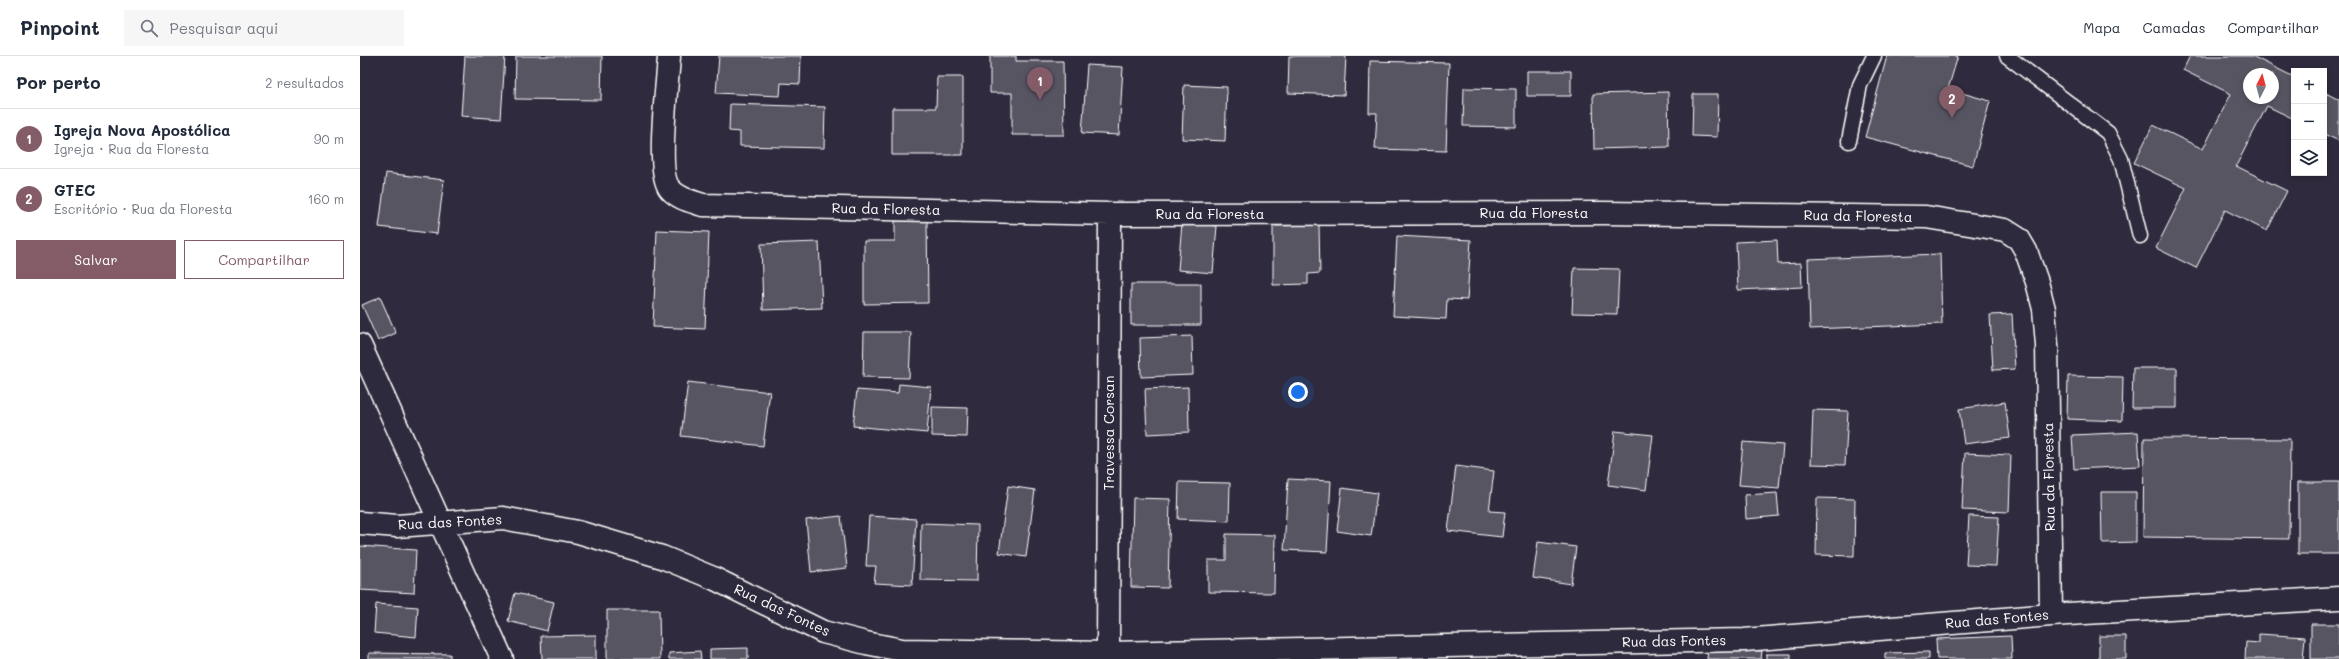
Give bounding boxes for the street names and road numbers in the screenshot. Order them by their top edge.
street label: Rua da Floresta [831,198,941,219]
street label: Rua da Floresta [1480,203,1588,222]
street label: Rua da Floresta [1156,204,1264,223]
street label: Rua da Floresta [1803,205,1913,226]
street label: Travessa Corsan [1099,375,1118,491]
street label: Rua da Floresta [2038,422,2059,532]
street label: Rua das Fontes [397,509,503,534]
street label: Rua das Fontes [731,579,833,640]
street label: Rua das Fontes [1944,604,2050,633]
street label: Rua das Fontes [1622,630,1726,651]

